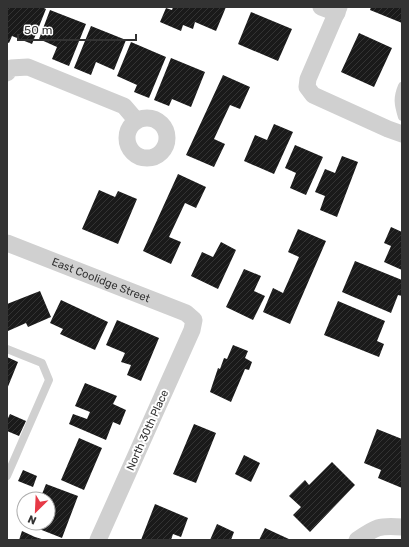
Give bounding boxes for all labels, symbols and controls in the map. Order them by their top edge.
scale bar [18,16,136,42]
text: 50 m [24,23,52,37]
street label: East Coolidge Street [50,255,153,306]
street label: North 30th Place [124,388,171,473]
north arrow [16,491,56,531]
text: N [26,512,38,527]

